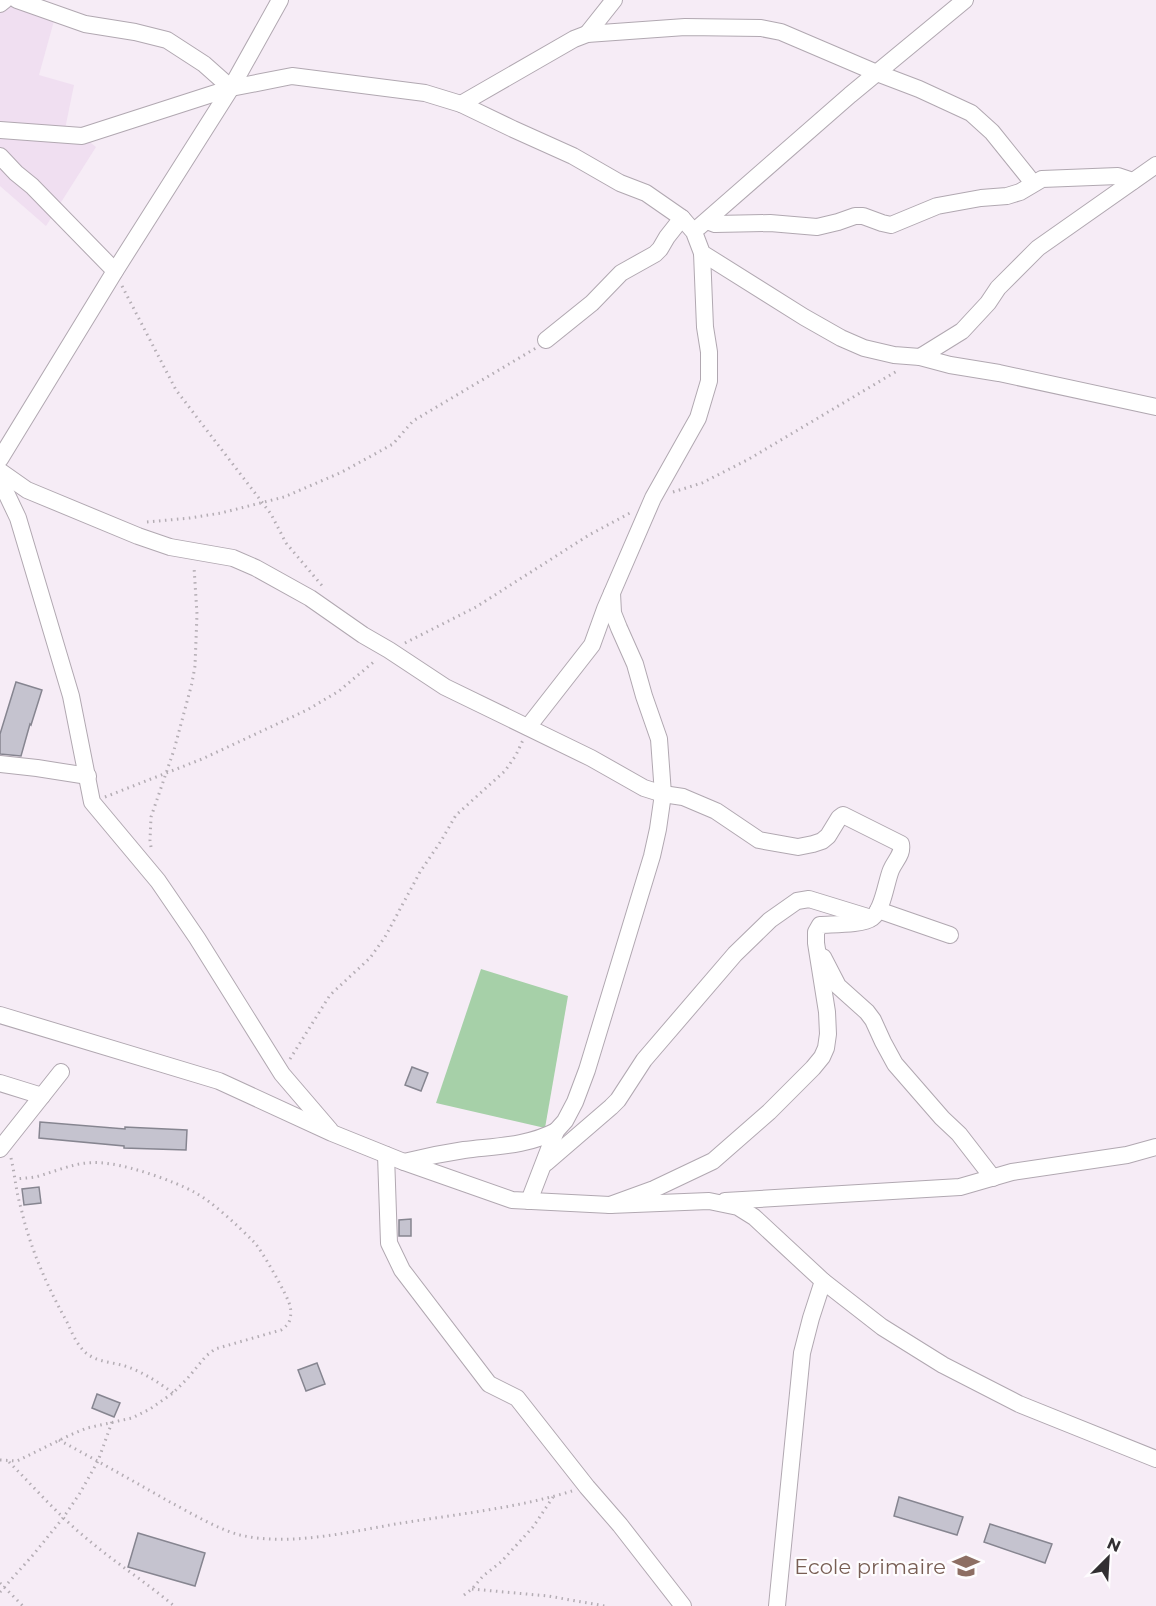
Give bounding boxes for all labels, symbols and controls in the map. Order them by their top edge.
north arrow [1078,1528,1138,1588]
text: N [1104,1533,1124,1556]
school or university icon: Ecole primaire [951,1551,981,1581]
place label: Ecole primaire [794,1554,946,1579]

